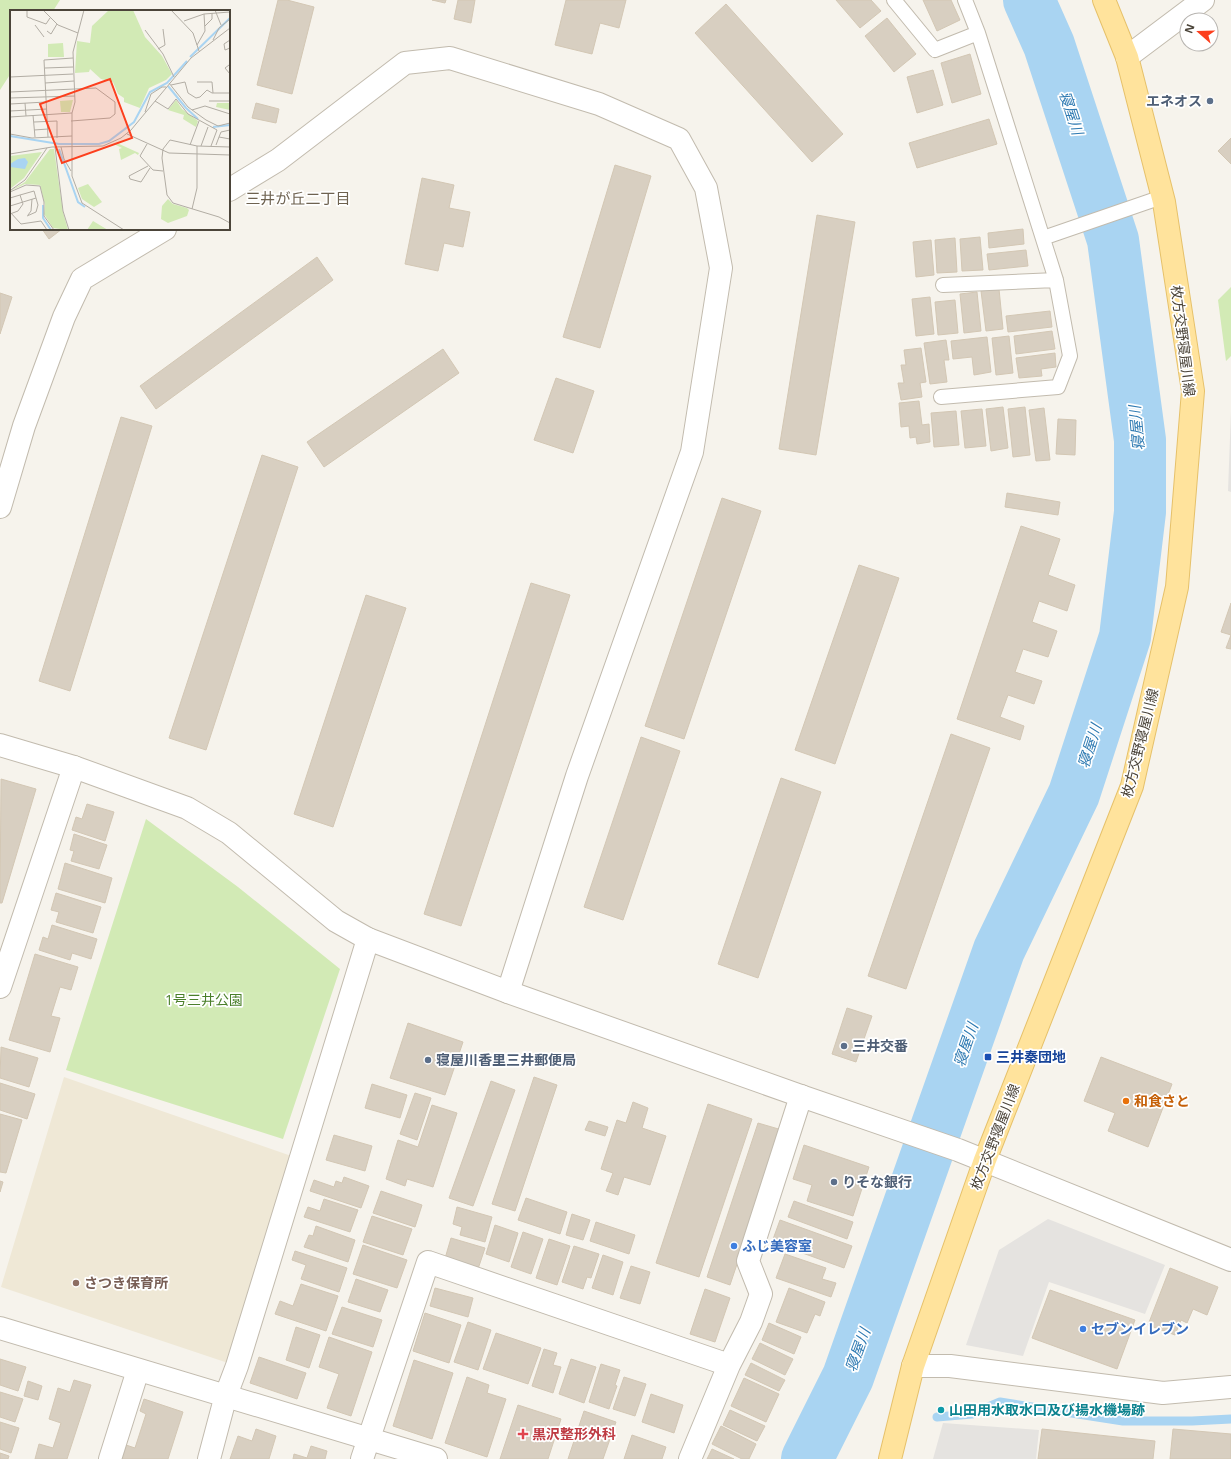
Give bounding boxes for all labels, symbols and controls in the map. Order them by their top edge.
inset map [10,10,230,230]
north arrow [1179,12,1219,52]
text: N [1181,22,1198,35]
water label: 寝屋川 [1055,88,1089,139]
place label: エネオス [1146,91,1202,110]
marker: エネオス [1205,96,1215,106]
district label: 三井が丘二丁目 [245,188,351,208]
street label: 枚方交野寝屋川線 [1167,284,1200,398]
water label: 寝屋川 [1124,403,1148,451]
street label: 枚方交野寝屋川線 [1117,686,1162,800]
water label: 寝屋川 [1073,719,1106,770]
park label: 1号三井公園 [165,990,243,1009]
water label: 寝屋川 [948,1018,982,1069]
place label: 三井交番 [852,1036,908,1055]
marker: 三井交番 [839,1041,849,1051]
place label: 三井秦団地 [996,1047,1066,1066]
place label: 寝屋川香里三井郵便局 [436,1050,576,1069]
marker: 三井秦団地 [983,1052,993,1062]
marker: 寝屋川香里三井郵便局 [423,1055,433,1065]
street label: 枚方交野寝屋川線 [966,1081,1023,1193]
place label: 和食さと [1134,1091,1190,1110]
marker: 和食さと [1121,1096,1131,1106]
place label: りそな銀行 [842,1172,912,1191]
marker: りそな銀行 [829,1177,839,1187]
place label: ふじ美容室 [742,1236,812,1255]
marker: ふじ美容室 [729,1241,739,1251]
place label: さつき保育所 [84,1273,168,1292]
marker: さつき保育所 [71,1278,81,1288]
place label: セブンイレブン [1091,1319,1189,1338]
water label: 寝屋川 [840,1323,875,1374]
marker: セブンイレブン [1078,1324,1088,1334]
place label: 山田用水取水口及び揚水機場跡 [949,1400,1145,1419]
marker: 山田用水取水口及び揚水機場跡 [936,1405,946,1415]
place label: 黒沢整形外科 [532,1424,616,1443]
marker: 黒沢整形外科 [517,1428,529,1440]

